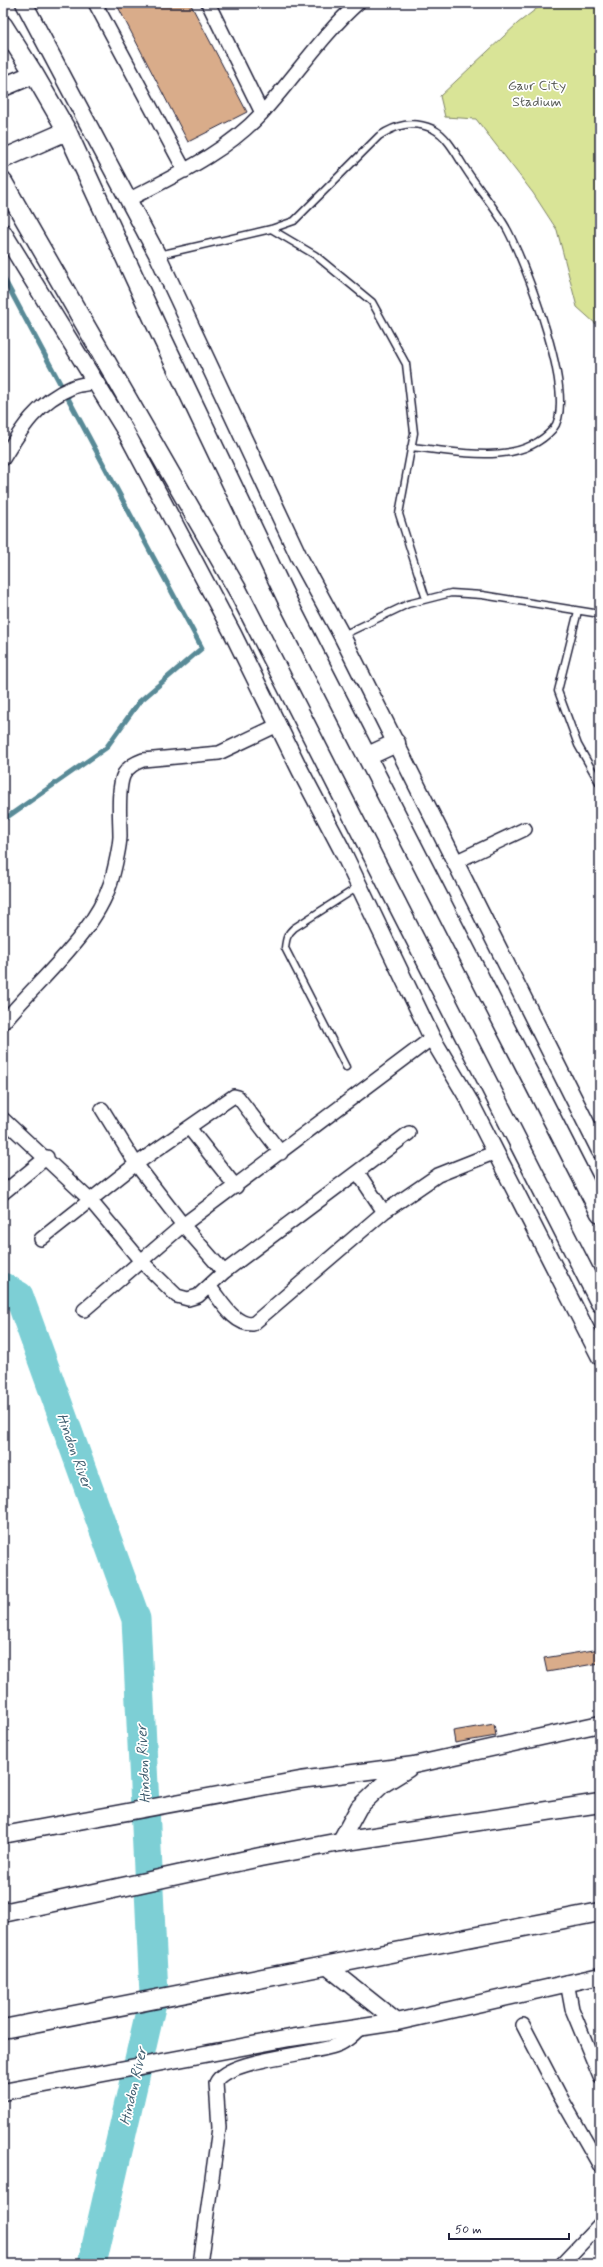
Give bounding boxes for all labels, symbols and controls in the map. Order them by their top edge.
park label: Gaur City Stadium [508,77,566,111]
water label: Hindon River [51,1411,98,1494]
water label: Hindon River [132,1722,156,1804]
water label: Hindon River [115,2044,153,2127]
scale bar [449,2215,569,2241]
text: 50 m [455,2222,482,2238]

